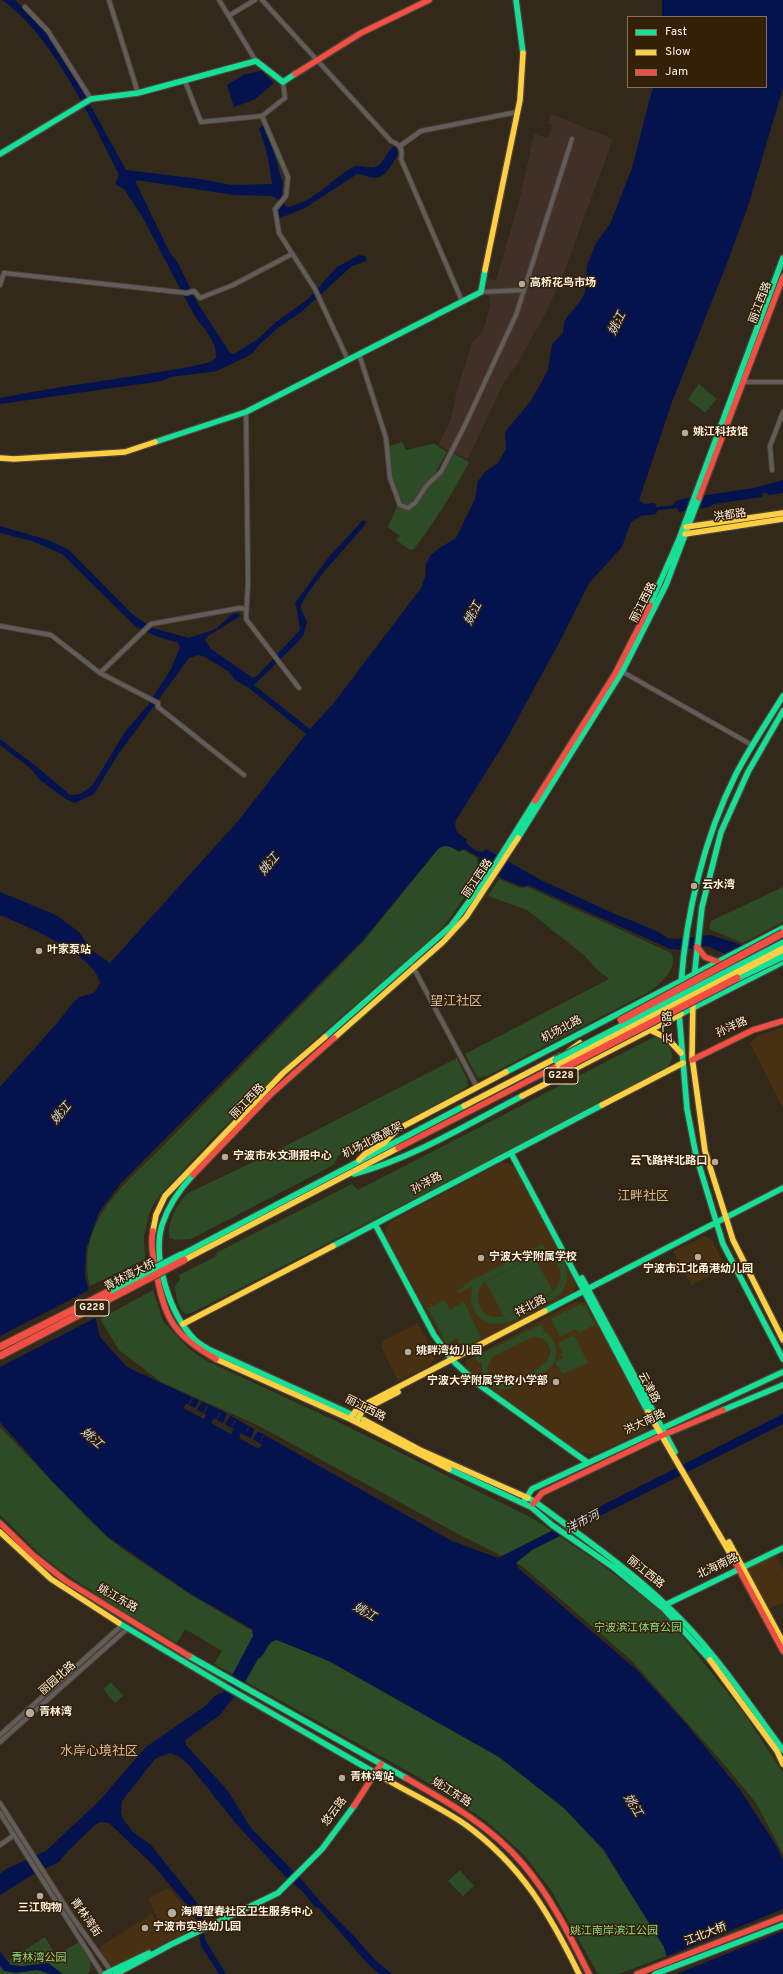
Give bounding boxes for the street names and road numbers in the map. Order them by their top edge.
street label: 丽江西路 [747,280,775,326]
street label: 洪都路 [713,507,747,525]
street label: 丽江西路 [628,580,660,626]
street label: 丽江西路 [460,857,496,901]
street label: 云飞路 [662,1010,676,1044]
street label: 机场北路 [539,1014,585,1046]
street label: 孙洋路 [714,1015,750,1041]
road number: G228 [544,1068,578,1084]
street label: 丽江西路 [228,1082,268,1122]
street label: 机场北路高架 [341,1120,405,1162]
street label: 孙洋路 [409,1170,445,1198]
street label: 青林湾大桥 [103,1258,157,1294]
street label: 祥北路 [513,1293,549,1321]
road number: G228 [75,1300,109,1316]
street label: 云津路 [634,1370,662,1406]
street label: 丽江西路 [342,1393,388,1425]
street label: 洪大南路 [622,1408,668,1438]
street label: 北海南路 [695,1552,741,1582]
street label: 丽江西路 [624,1554,666,1592]
street label: 姚江东路 [95,1582,139,1616]
street label: 丽园北路 [37,1659,79,1699]
street label: 姚江东路 [429,1776,473,1810]
street label: 悠云路 [320,1795,350,1829]
street label: 青林湾街 [67,1896,103,1940]
street label: 江北大桥 [683,1921,729,1949]

